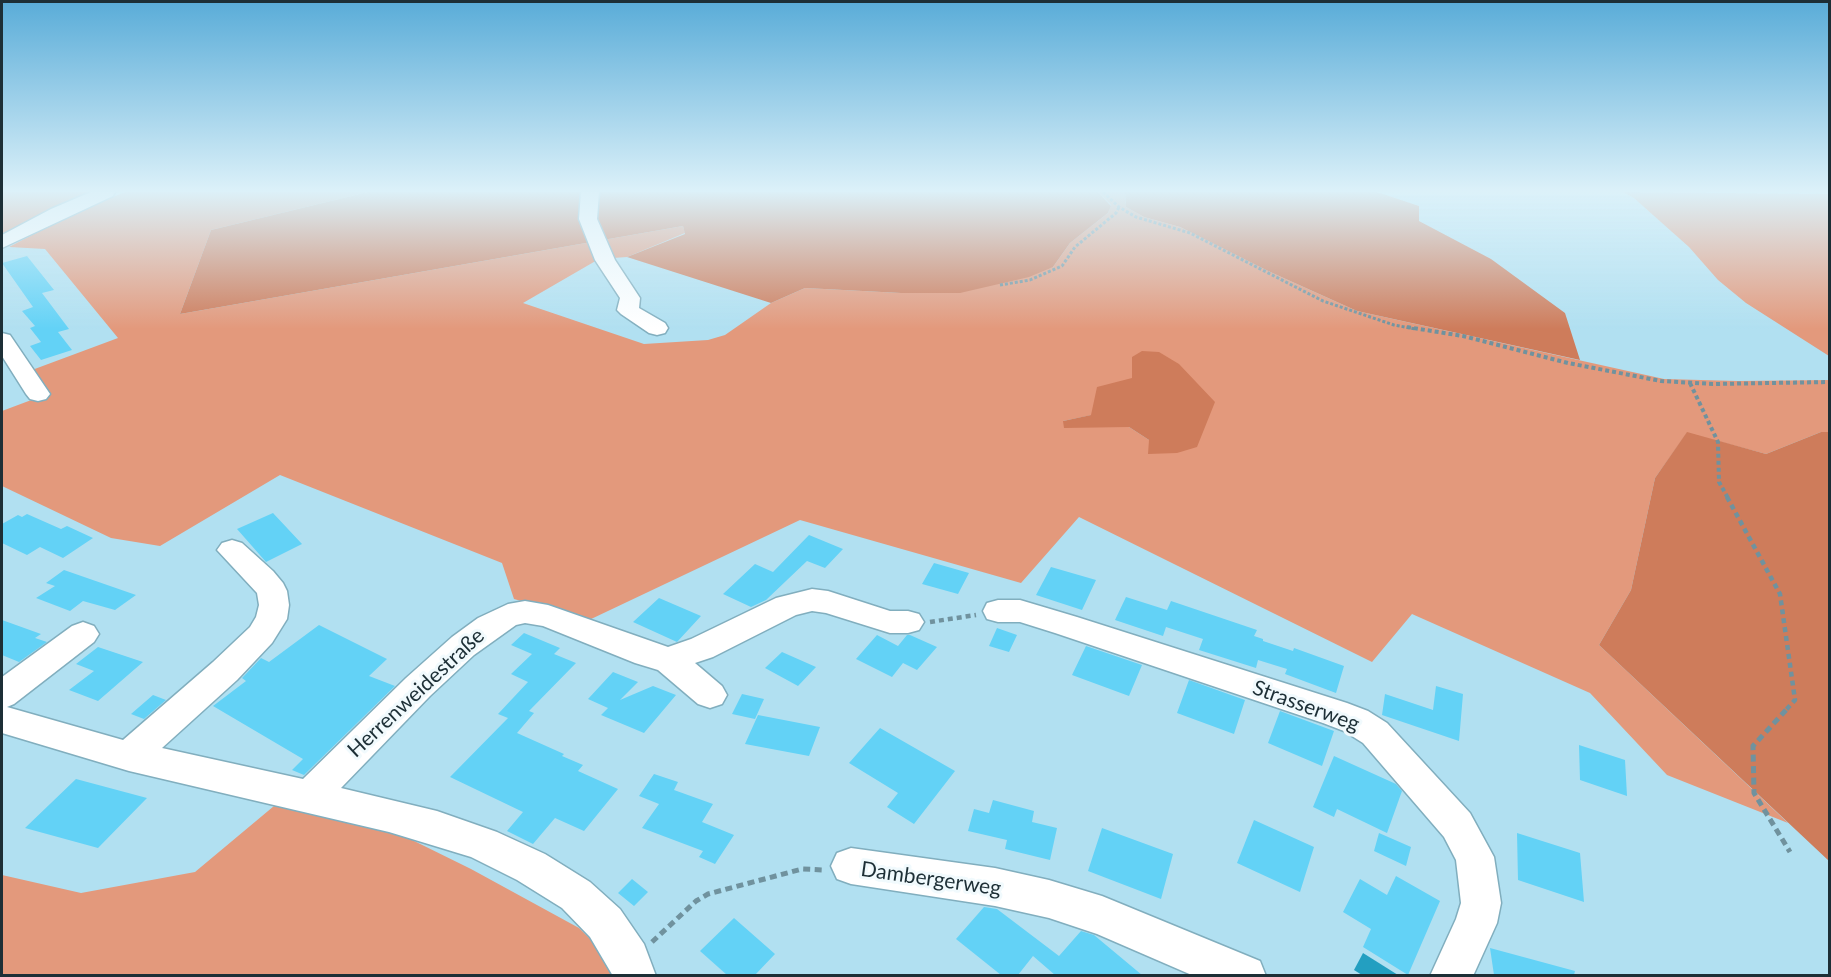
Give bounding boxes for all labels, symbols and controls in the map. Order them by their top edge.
street label: Herrenweidestraße [342,623,490,763]
street label: Strasserweg [1249,675,1363,737]
street label: Dambergerweg [859,857,1003,901]

